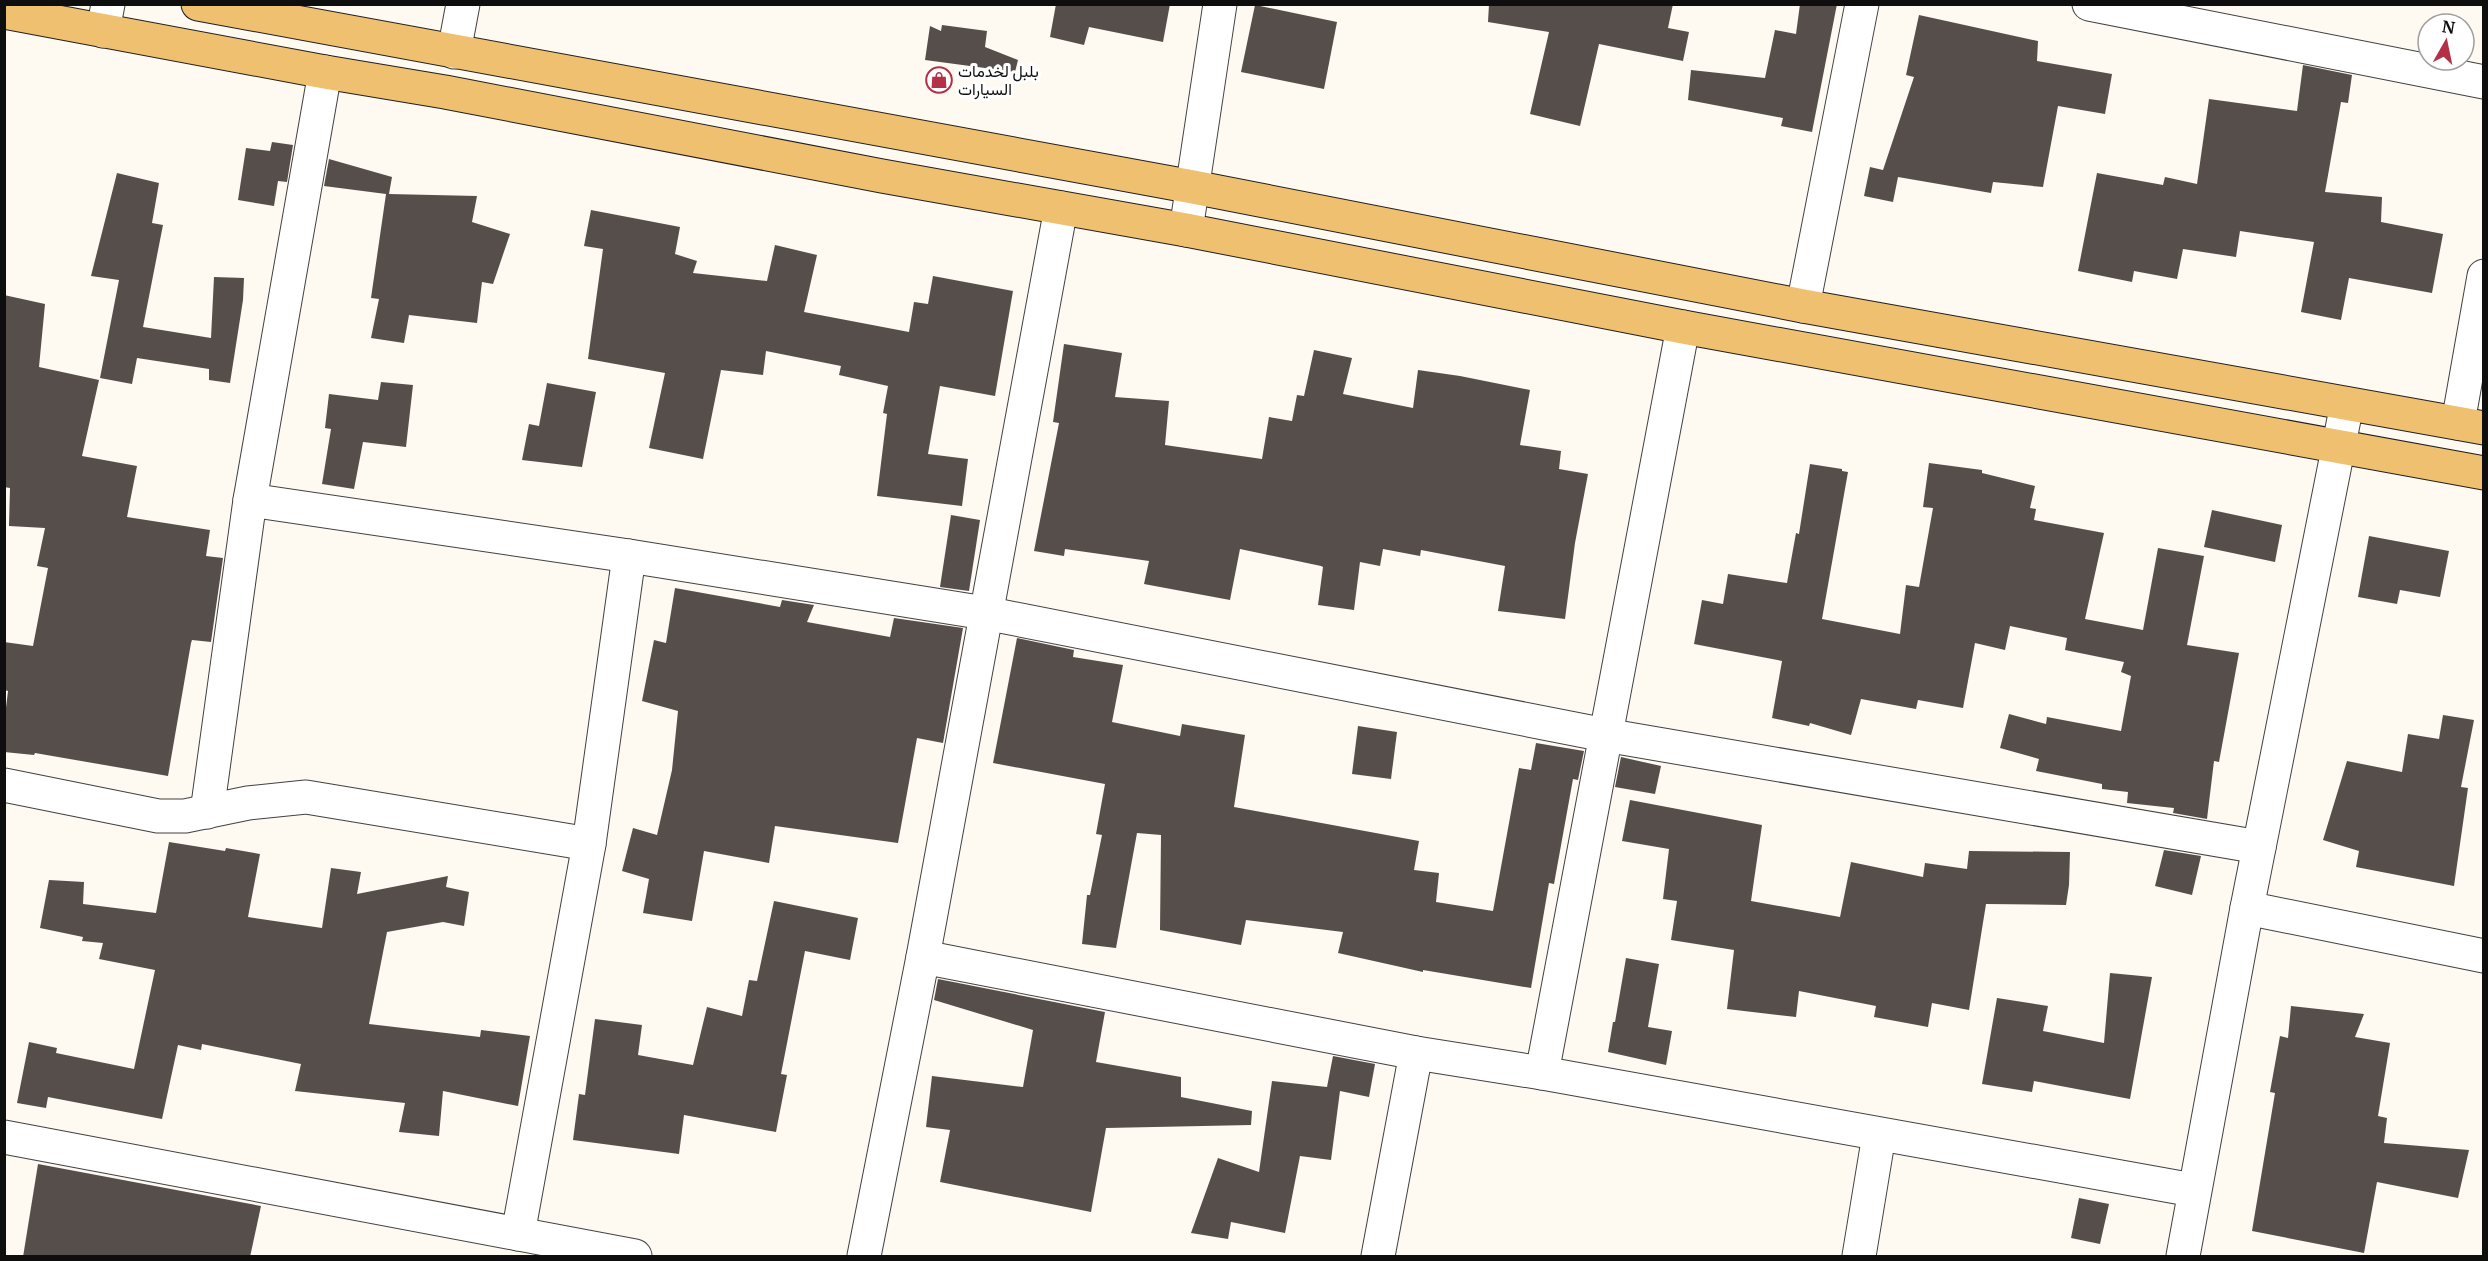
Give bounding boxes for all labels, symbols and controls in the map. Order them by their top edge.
north arrow [2416,12,2476,72]
text: N [2441,16,2457,38]
place label: بلبل لخدمات السيارات [958,61,1039,100]
shop icon: بلبل لخدمات السيارات [924,65,954,95]

